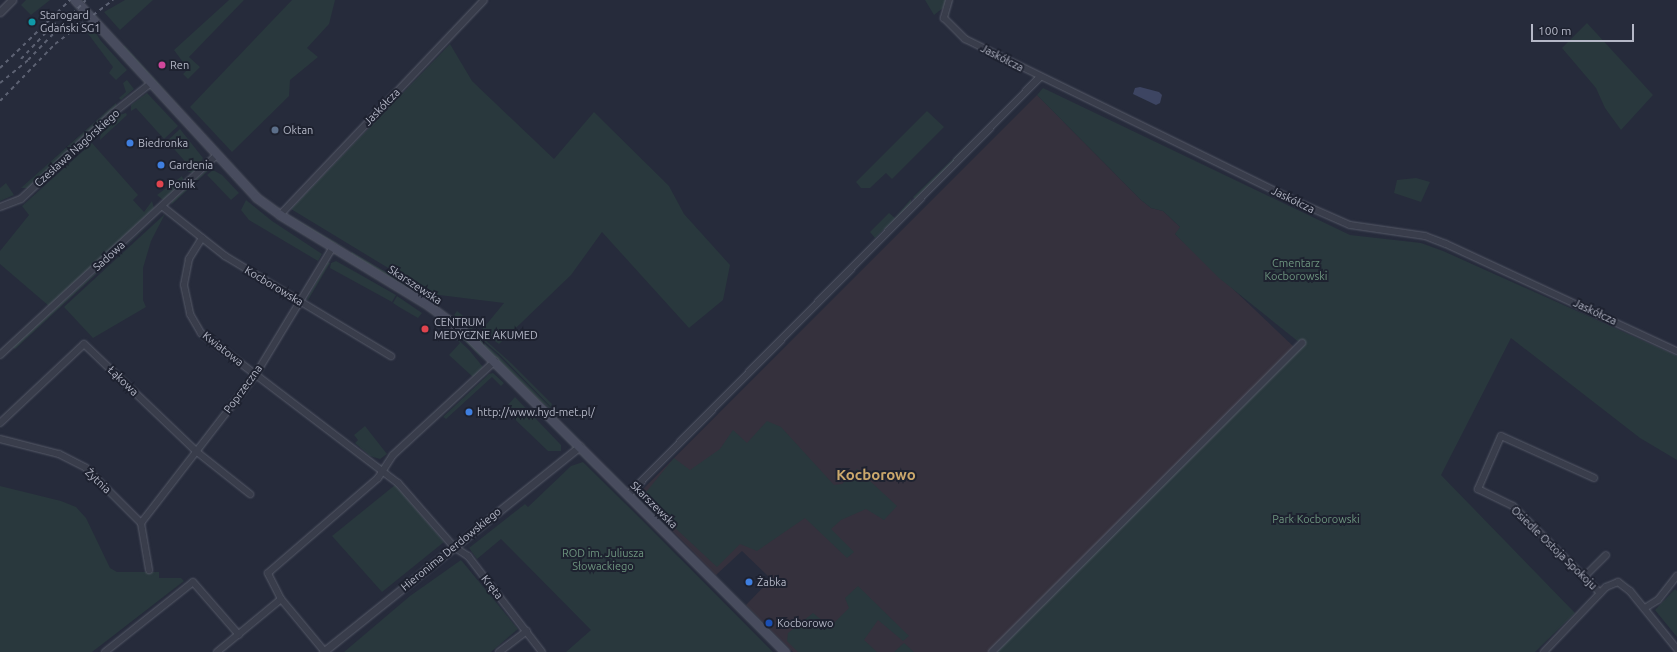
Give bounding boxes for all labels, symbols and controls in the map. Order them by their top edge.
place label: Starogard Gdański SG1 [40,9,100,35]
scale bar [1533,16,1636,42]
marker: Starogard Gdański SG1 [27,17,37,27]
text: 100 m [1538,24,1571,37]
street label: Jaskółcza [978,42,1026,74]
place label: Ren [170,58,189,72]
marker: Ren [157,60,167,70]
street label: Jaskółcza [361,86,403,128]
street label: Czesława Nagórskiego [32,106,122,190]
place label: Oktan [283,123,313,137]
marker: Oktan [270,125,280,135]
place label: Biedronka [138,136,188,150]
marker: Biedronka [125,138,135,148]
place label: Gardenia [169,158,213,172]
marker: Gardenia [156,160,166,170]
place label: Ponik [168,177,195,191]
marker: Ponik [155,179,165,189]
street label: Jaskółcza [1269,184,1317,216]
street label: Sadowa [90,238,128,274]
park label: Cmentarz Kocborowski [1264,257,1328,283]
street label: Kocborowska [242,263,306,309]
street label: Skarszewska [386,263,444,307]
street label: Jaskółcza [1571,296,1619,328]
place label: CENTRUM MEDYCZNE AKUMED [434,316,538,342]
marker: CENTRUM MEDYCZNE AKUMED [419,323,431,335]
street label: Kwiatowa [200,329,246,369]
street label: Poprzeczna [221,362,265,416]
street label: Łąkowa [105,363,141,399]
place label: http://www.hyd-met.pl/ [477,405,595,419]
marker: http://www.hyd-met.pl/ [464,407,474,417]
street label: Żytnia [82,466,114,496]
district label: Kocborowo [836,466,916,484]
street label: Skarszewska [628,479,680,531]
street label: Osiedle Ostoja Spokoju [1508,504,1600,592]
street label: Hieronima Derdowskiego [398,505,504,593]
park label: Park Kocborowski [1272,512,1360,526]
park label: ROD im. Juliusza Słowackiego [562,547,644,573]
street label: Kręta [479,572,505,602]
place label: Żabka [757,575,787,589]
marker: Żabka [744,577,754,587]
place label: Kocborowo [777,616,834,630]
marker: Kocborowo [764,618,774,628]

